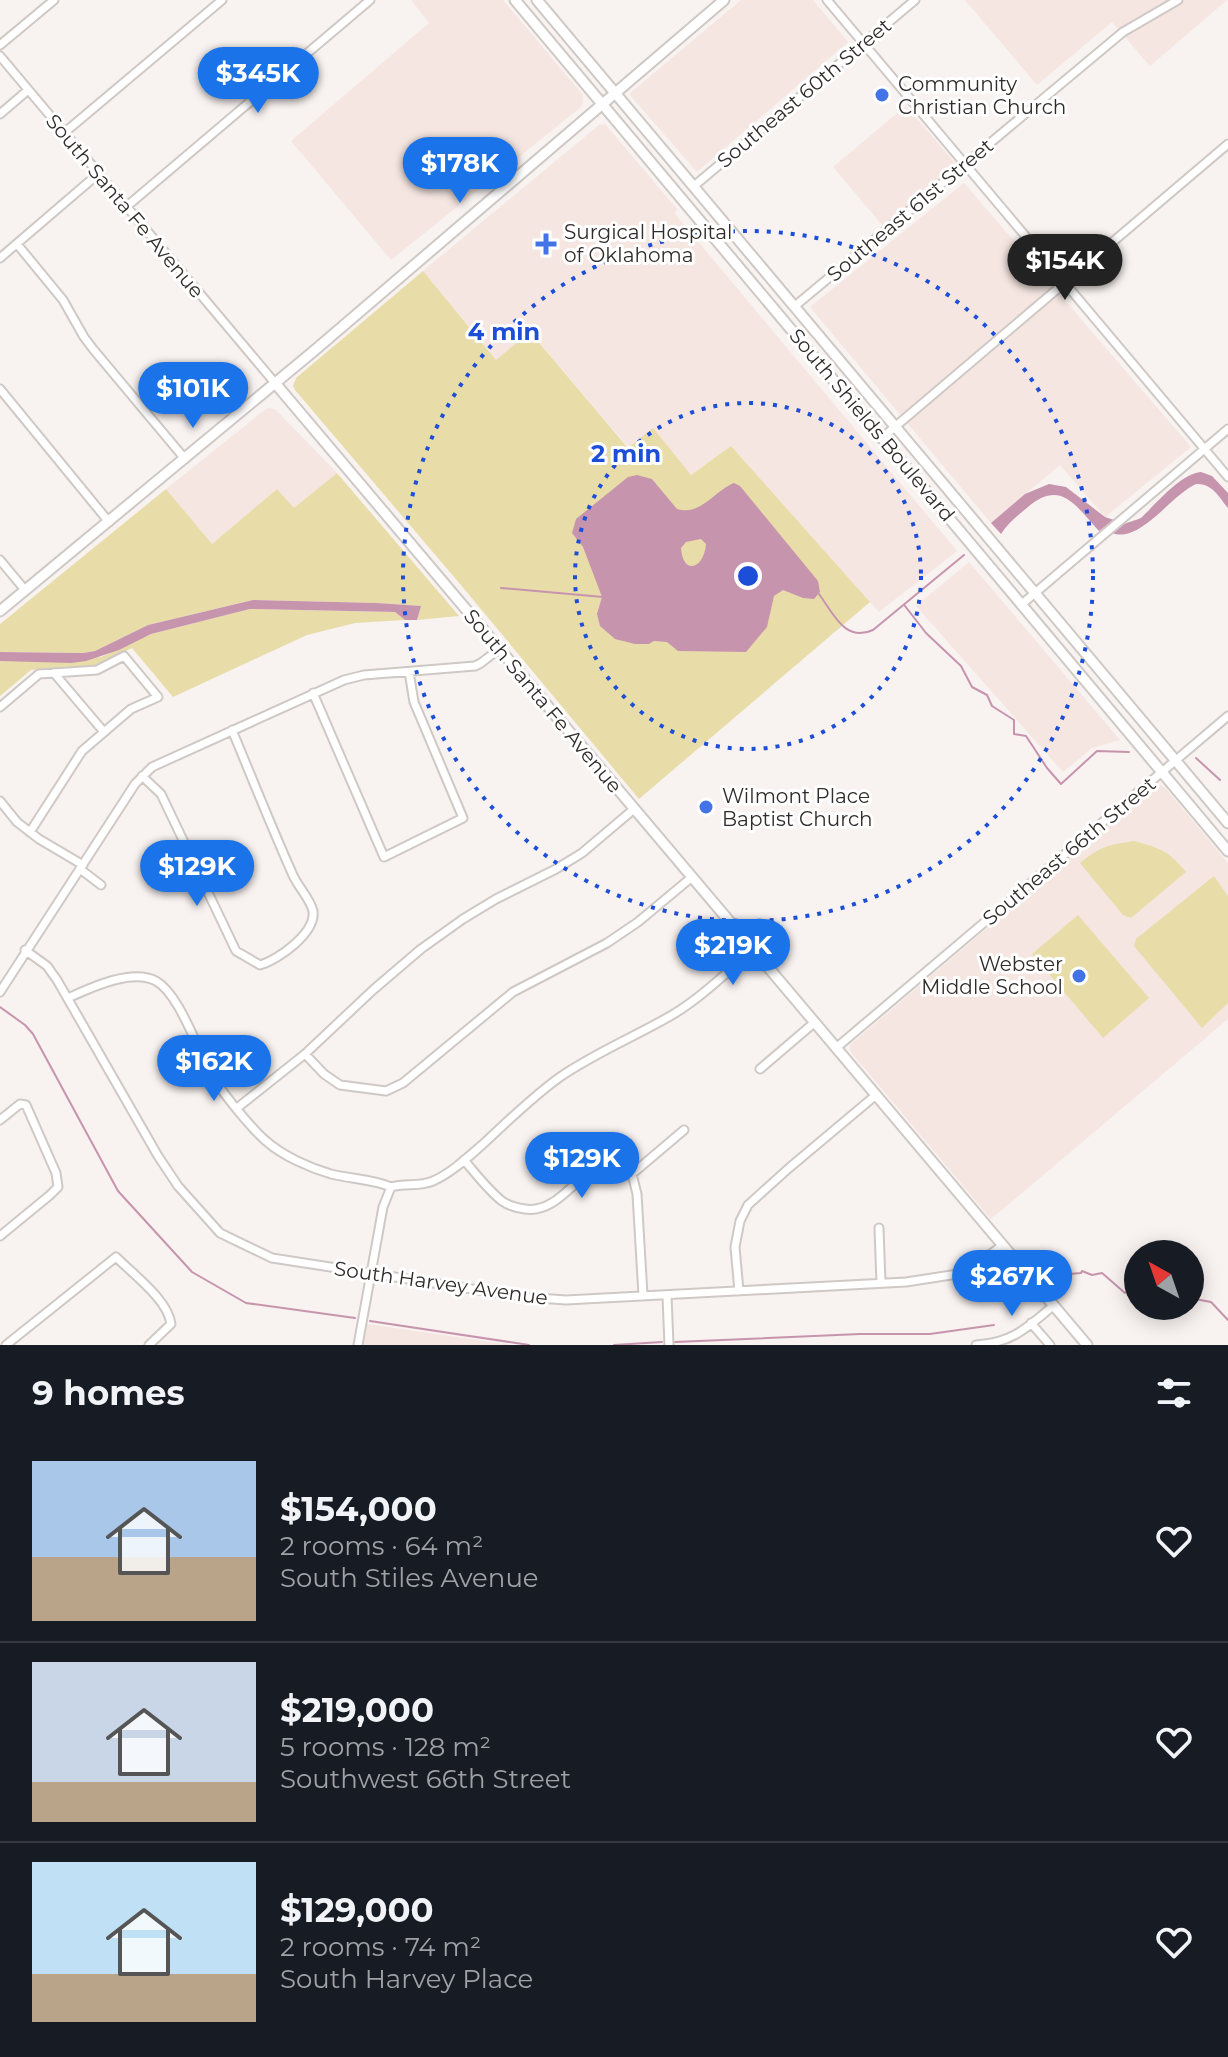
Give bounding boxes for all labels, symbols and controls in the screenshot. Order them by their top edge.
street label: Southeast 60th Street [712,13,896,173]
pin: $345K [202,47,314,115]
text: $345K [216,57,300,89]
place label: Community Christian Church [898,72,1066,119]
marker: Community Christian Church [873,86,891,104]
street label: South Santa Fe Avenue [41,109,209,303]
street label: Southeast 61st Street [822,133,998,287]
pin: $178K [404,137,516,205]
text: $178K [421,147,499,179]
place label: Surgical Hospital of Oklahoma [564,220,733,267]
marker: Surgical Hospital of Oklahoma [535,233,557,255]
pin: $154K [1009,234,1121,302]
text: $154K [1025,244,1105,276]
text: 4 min [468,317,540,346]
street label: South Shields Boulevard [784,324,960,526]
pin: $101K [137,362,249,430]
text: $101K [156,372,230,404]
text: 2 min [591,439,661,468]
centre of rings [734,562,762,590]
street label: South Santa Fe Avenue [459,604,627,798]
street label: Southeast 66th Street [978,772,1160,930]
place label: Wilmont Place Baptist Church [722,784,873,831]
marker: Wilmont Place Baptist Church [697,798,715,816]
pin: $129K [141,840,253,908]
text: $129K [158,850,236,882]
pin: $219K [677,919,789,987]
text: $219K [694,929,772,961]
place label: Webster Middle School [921,952,1063,999]
marker: Webster Middle School [1070,967,1088,985]
pin: $162K [158,1035,270,1103]
text: $162K [175,1045,253,1077]
pin: $129K [526,1132,638,1200]
text: $129K [543,1142,621,1174]
north arrow [1124,1240,1204,1320]
map controls [1124,1240,1204,1320]
pin: $267K [956,1250,1068,1318]
street label: South Harvey Avenue [333,1256,549,1310]
text: $267K [970,1260,1054,1292]
icon: filters [1152,1371,1196,1415]
text: 9 homes [32,1372,185,1414]
text: $154,000 [280,1488,437,1530]
icon: home [96,1493,192,1589]
icon: heart [1152,1519,1196,1563]
text: 2 rooms · 64 m² [280,1530,483,1562]
text: South Stiles Avenue [280,1562,539,1594]
text: $219,000 [280,1689,434,1731]
icon: home [96,1694,192,1790]
icon: heart [1152,1720,1196,1764]
text: 5 rooms · 128 m² [280,1731,491,1763]
text: Southwest 66th Street [280,1763,571,1795]
text: $129,000 [280,1889,434,1931]
icon: home [96,1894,192,1990]
icon: heart [1152,1920,1196,1964]
text: 2 rooms · 74 m² [280,1931,481,1963]
text: South Harvey Place [280,1963,533,1995]

